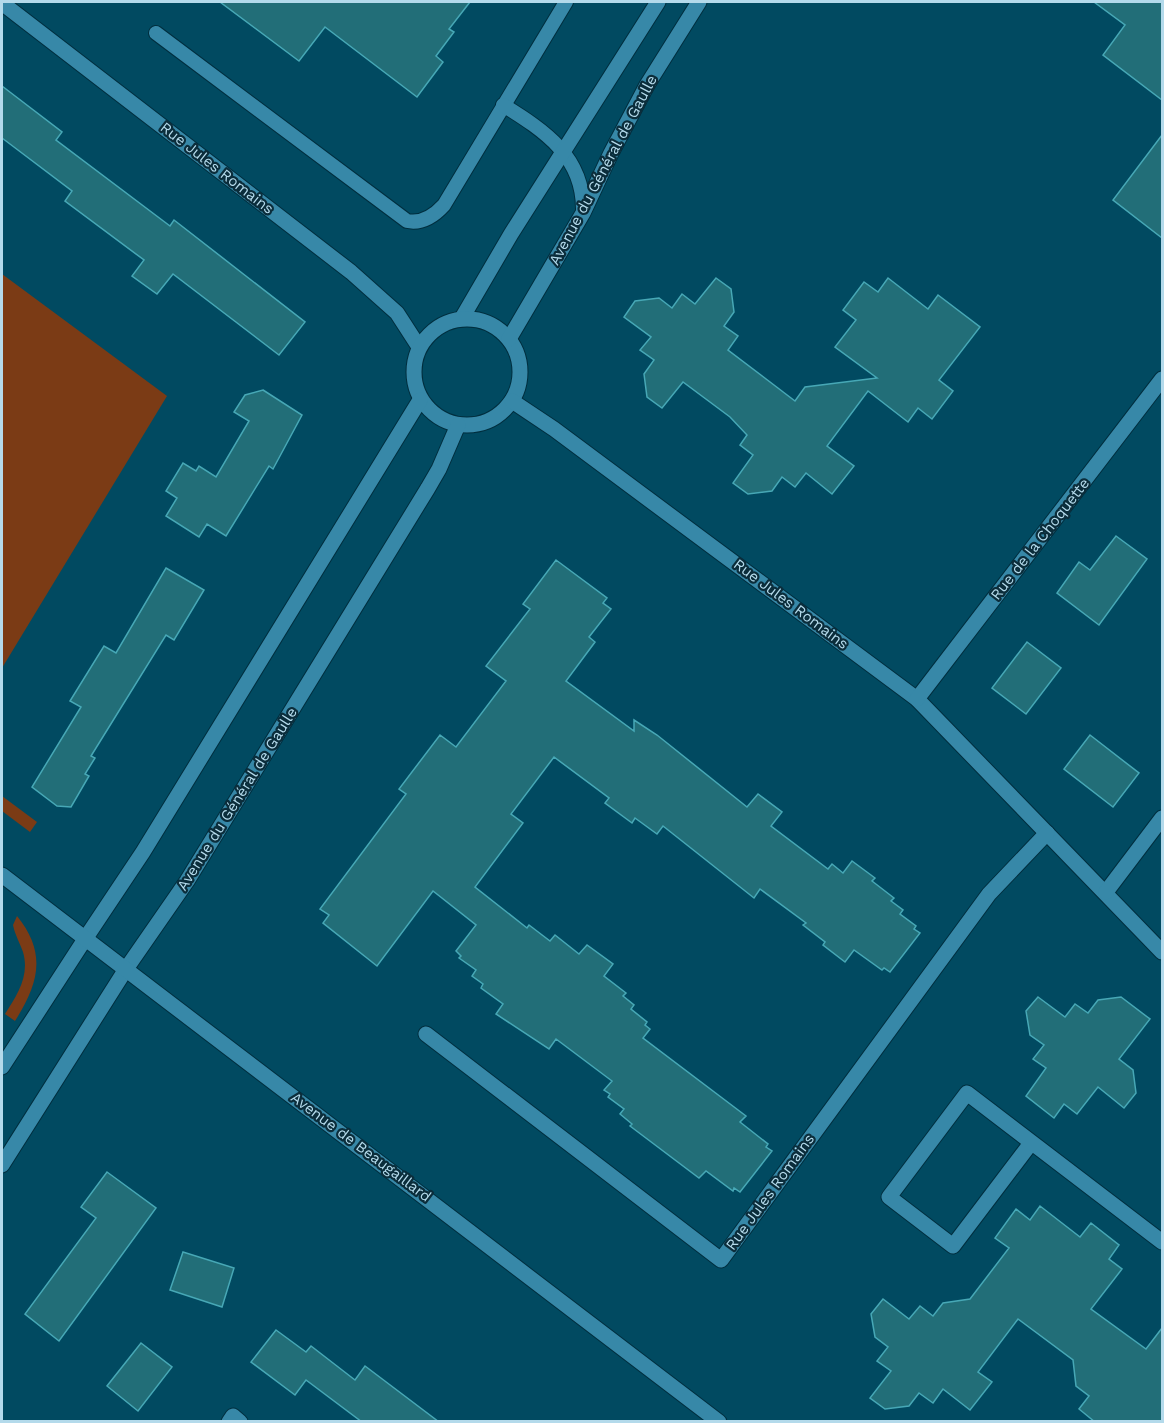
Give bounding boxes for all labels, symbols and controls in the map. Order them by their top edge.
street label: Avenue du Général de Gaulle [545,72,661,268]
street label: Rue Jules Romains [157,118,277,218]
street label: Rue de la Choquette [987,474,1093,604]
street label: Rue Jules Romains [730,555,852,653]
street label: Avenue du Général de Gaulle [173,704,301,894]
street label: Avenue de Beaugaillard [287,1088,435,1206]
street label: Rue Jules Romains [722,1130,818,1254]

